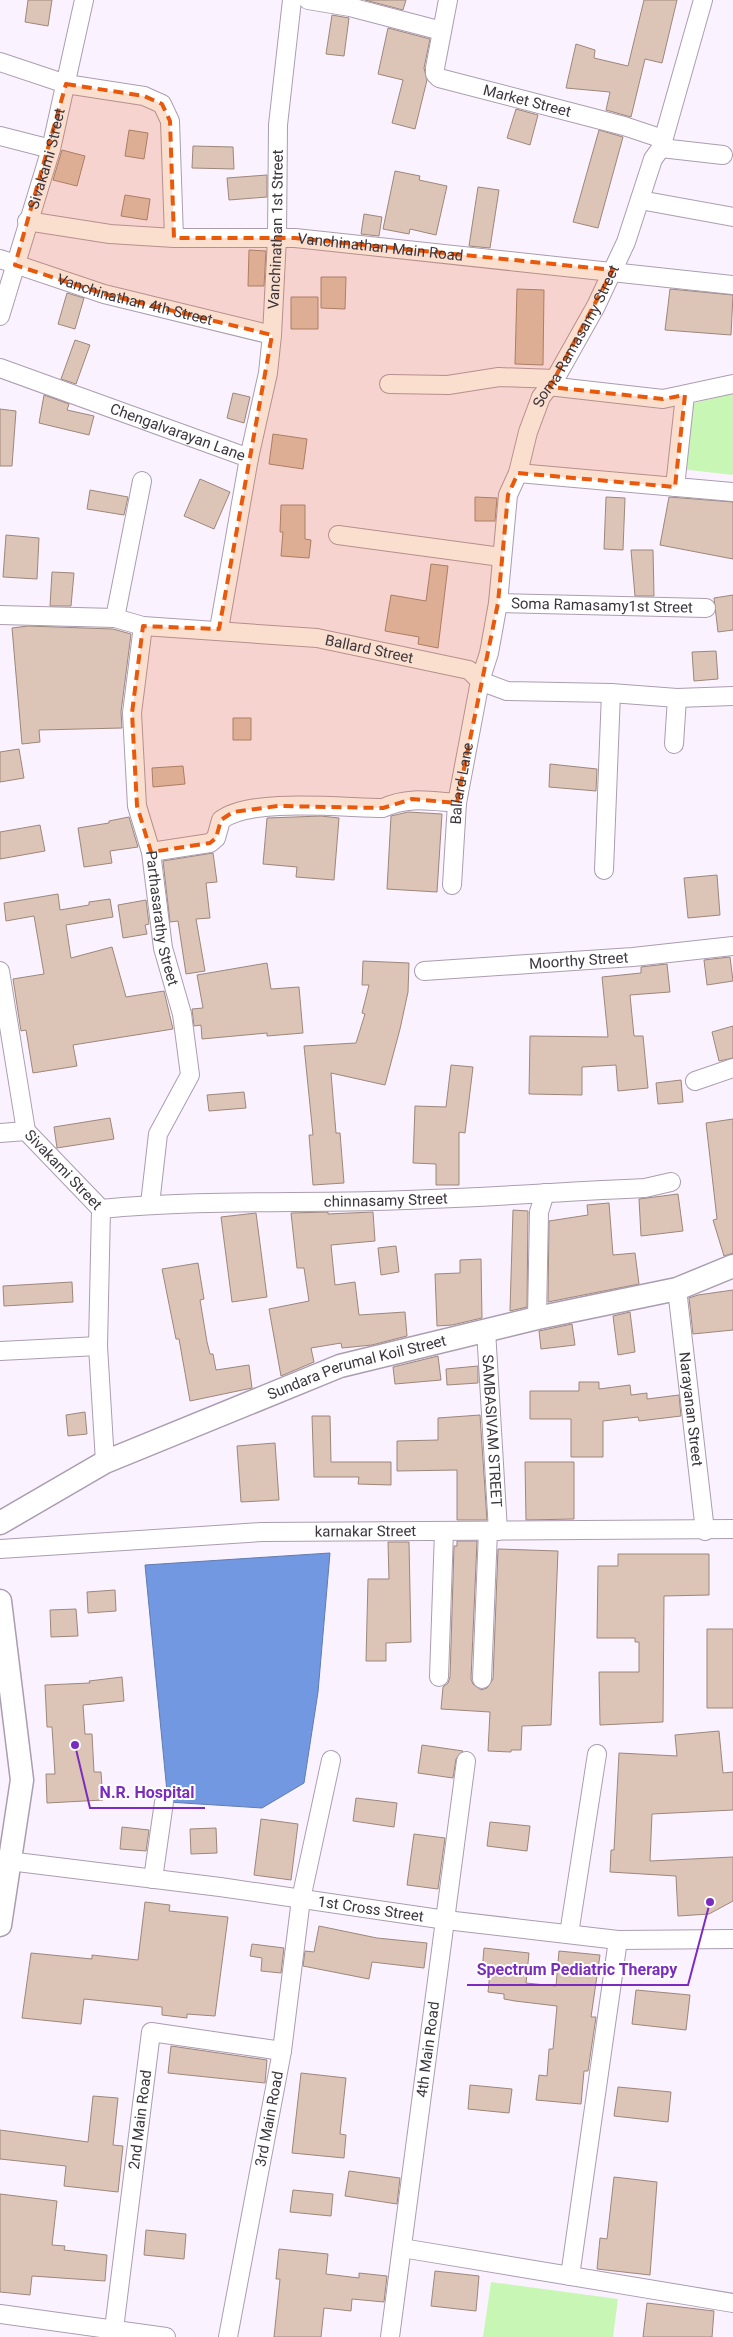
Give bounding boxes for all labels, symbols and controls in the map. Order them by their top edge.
street label: Market Street [481,81,573,121]
street label: Sivakami Street [24,107,69,211]
street label: Vanchinathan 1st Street [264,149,287,310]
street label: Vanchinathan Main Road [297,229,464,265]
street label: Soma Ramasamy Street [529,262,623,410]
street label: Vanchinathan 4th Street [55,270,214,329]
street label: Chengalvarayan Lane [108,400,248,465]
street label: Soma Ramasamy1st Street [511,594,693,617]
street label: Ballard Street [323,631,415,667]
street label: Ballard Lane [447,741,477,825]
street label: Parthasarathy Street [142,850,182,988]
street label: Moorthy Street [528,948,629,973]
street label: Sivakami Street [21,1126,106,1214]
street label: chinnasamy Street [324,1189,448,1211]
street label: Sundara Perumal Koil Street [265,1331,448,1404]
street label: Narayanan Street [675,1351,706,1467]
street label: SAMBASIVAM STREET [478,1354,506,1508]
street label: karnakar Street [315,1522,416,1541]
callout: N.R. Hospital [90,1777,205,1808]
text: N.R. Hospital [100,1783,194,1802]
street label: 1st Cross Street [317,1892,425,1926]
callout: Spectrum Pediatric Therapy [467,1954,688,1985]
text: Spectrum Pediatric Therapy [477,1960,678,1979]
street label: 4th Main Road [413,2000,443,2099]
street label: 2nd Main Road [125,2069,155,2171]
street label: 3rd Main Road [251,2070,287,2168]

